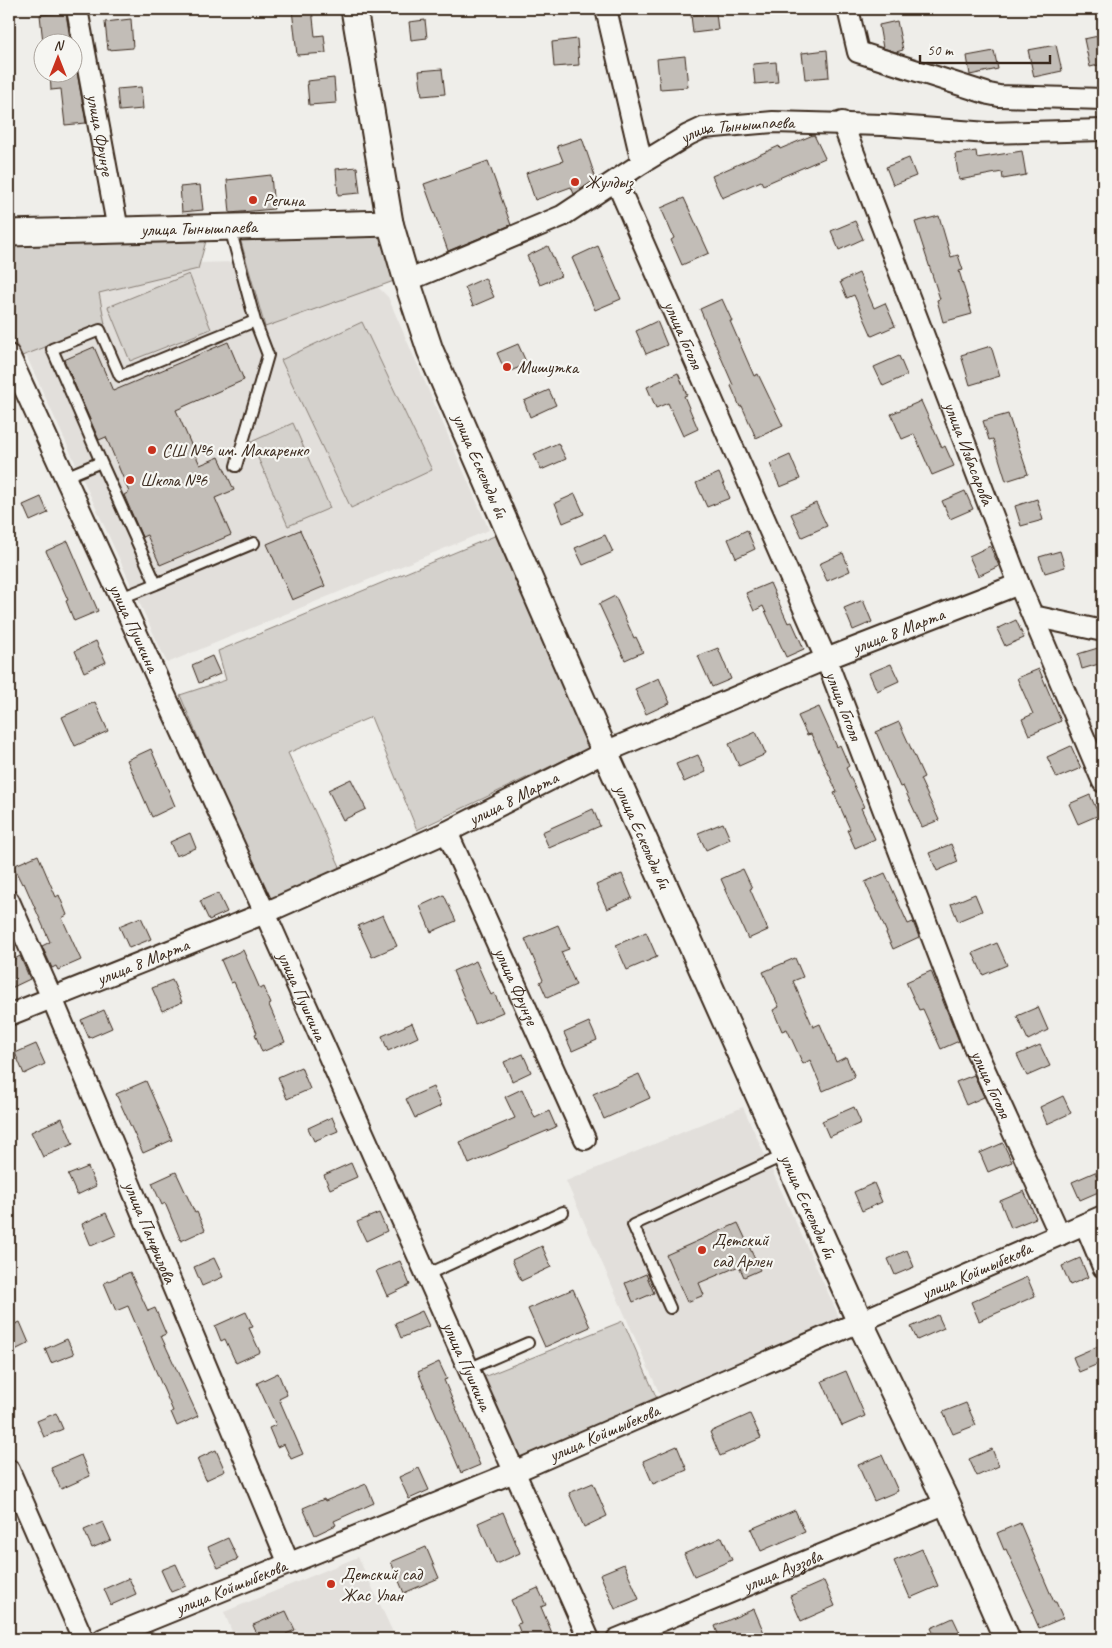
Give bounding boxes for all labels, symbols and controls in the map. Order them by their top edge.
north arrow [32,32,82,82]
scale bar [920,32,1050,64]
text: N [54,37,65,54]
text: 50 m [927,41,954,60]
street label: улица Фрунзе [82,91,119,179]
street label: улица Тынышпаева [675,111,796,149]
place label: Жулдыз [585,171,634,194]
marker: Жулдыз [569,176,581,188]
place label: Регина [263,189,306,211]
marker: Регина [247,194,259,206]
street label: улица Тынышпаева [140,215,259,241]
street label: улица Гоголя [659,296,709,374]
place label: Мишутка [517,356,580,378]
marker: Мишутка [501,361,513,373]
street label: улица Избасарова [939,398,999,509]
street label: улица Ескельды би [447,409,513,522]
place label: СШ №6 им. Макаренко [162,439,310,461]
marker: СШ №6 им. Макаренко [146,444,158,456]
place label: Школа №6 [140,469,208,491]
marker: Школа №6 [124,474,136,486]
street label: улица Пушкина [104,579,165,677]
street label: улица 8 Марта [848,602,949,659]
street label: улица Гоголя [820,667,868,745]
street label: улица 8 Марта [464,766,563,831]
street label: улица Ескельды би [610,780,676,893]
street label: улица 8 Марта [93,933,194,990]
street label: улица Фрунзе [489,943,544,1029]
street label: улица Пушкина [272,947,332,1046]
street label: улица Гоголя [966,1046,1017,1123]
street label: улица Ескельды би [775,1150,841,1263]
street label: улица Панфилова [119,1177,182,1287]
place label: Детский сад Арлен [712,1229,773,1272]
street label: улица Койшыбекова [917,1237,1037,1305]
marker: Детский сад Арлен [696,1244,708,1256]
street label: улица Пушкина [437,1317,497,1415]
street label: улица Койшыбекова [545,1399,664,1467]
street label: улица Ауэзова [739,1544,827,1597]
street label: улица Койшыбекова [171,1554,291,1620]
place label: Детский сад Жас Улан [341,1563,424,1606]
marker: Детский сад Жас Улан [325,1578,337,1590]

